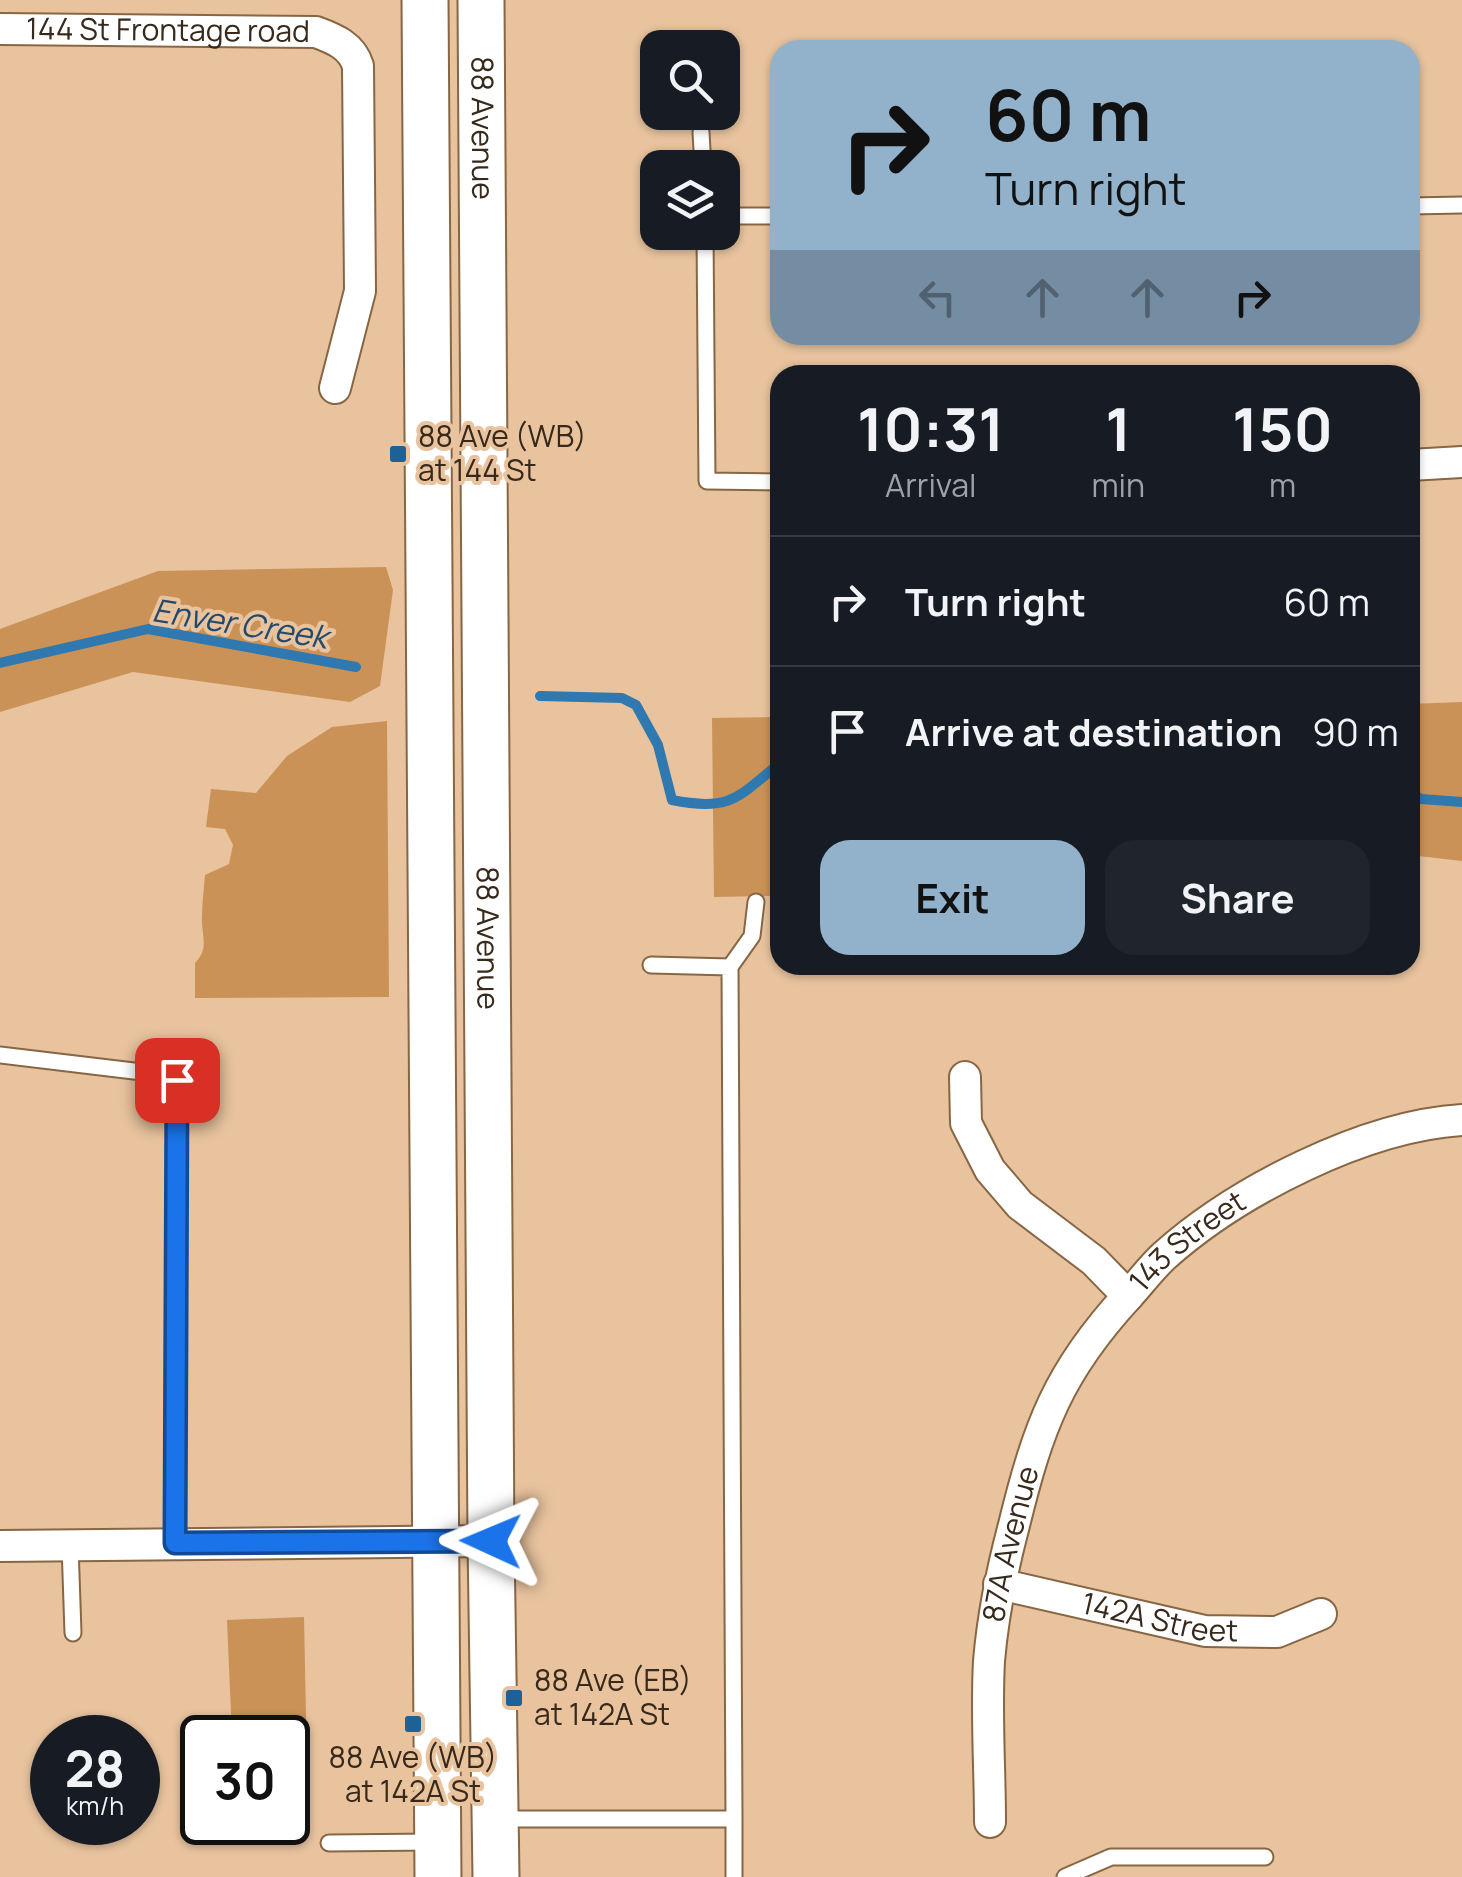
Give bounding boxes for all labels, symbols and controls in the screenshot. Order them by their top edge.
street label: 144 St Frontage road [26,7,310,51]
map controls [640,30,740,250]
button: search [640,30,740,130]
street label: 88 Avenue [462,56,504,200]
text: 60 m [985,66,1152,162]
icon: right [820,80,950,210]
button: layers [640,150,740,250]
text: Turn right [985,157,1186,219]
icon: left [910,270,965,325]
icon: ahead [1015,270,1070,325]
icon: ahead [1120,270,1175,325]
icon: right [1225,270,1280,325]
text: 10:31 [857,387,1004,469]
text: 1 [1105,387,1131,469]
text: 150 [1232,387,1333,469]
place label: 88 Ave (WB) at 144 St [418,415,587,490]
marker: 88 Ave (WB) at 144 St [387,443,409,465]
text: Arrival [885,463,976,507]
text: min [1091,463,1145,507]
text: m [1269,463,1296,507]
icon: right [820,574,875,629]
text: Turn right [905,575,1086,627]
text: 60 m [1283,575,1370,627]
water label: Enver Creek [149,587,335,659]
icon: arrive [820,704,875,759]
text: Arrive at destination [905,705,1282,757]
text: 90 m [1312,705,1399,757]
button: Exit [820,840,1085,955]
button: Share [1105,840,1370,955]
street label: 88 Avenue [468,866,510,1010]
pin [135,1038,220,1123]
icon: arrive [150,1053,205,1108]
street label: 143 Street [1119,1180,1253,1300]
street label: 87A Avenue [972,1461,1048,1625]
position arrow [439,1489,543,1593]
street label: 142A Street [1078,1582,1239,1650]
place label: 88 Ave (EB) at 142A St [534,1659,692,1734]
marker: 88 Ave (EB) at 142A St [503,1687,525,1709]
marker: 88 Ave (WB) at 142A St [402,1713,424,1735]
speed limit sign: 30 [180,1715,310,1845]
text: 28 [65,1734,125,1802]
place label: 88 Ave (WB) at 142A St [329,1736,497,1811]
text: km/h [66,1788,124,1823]

